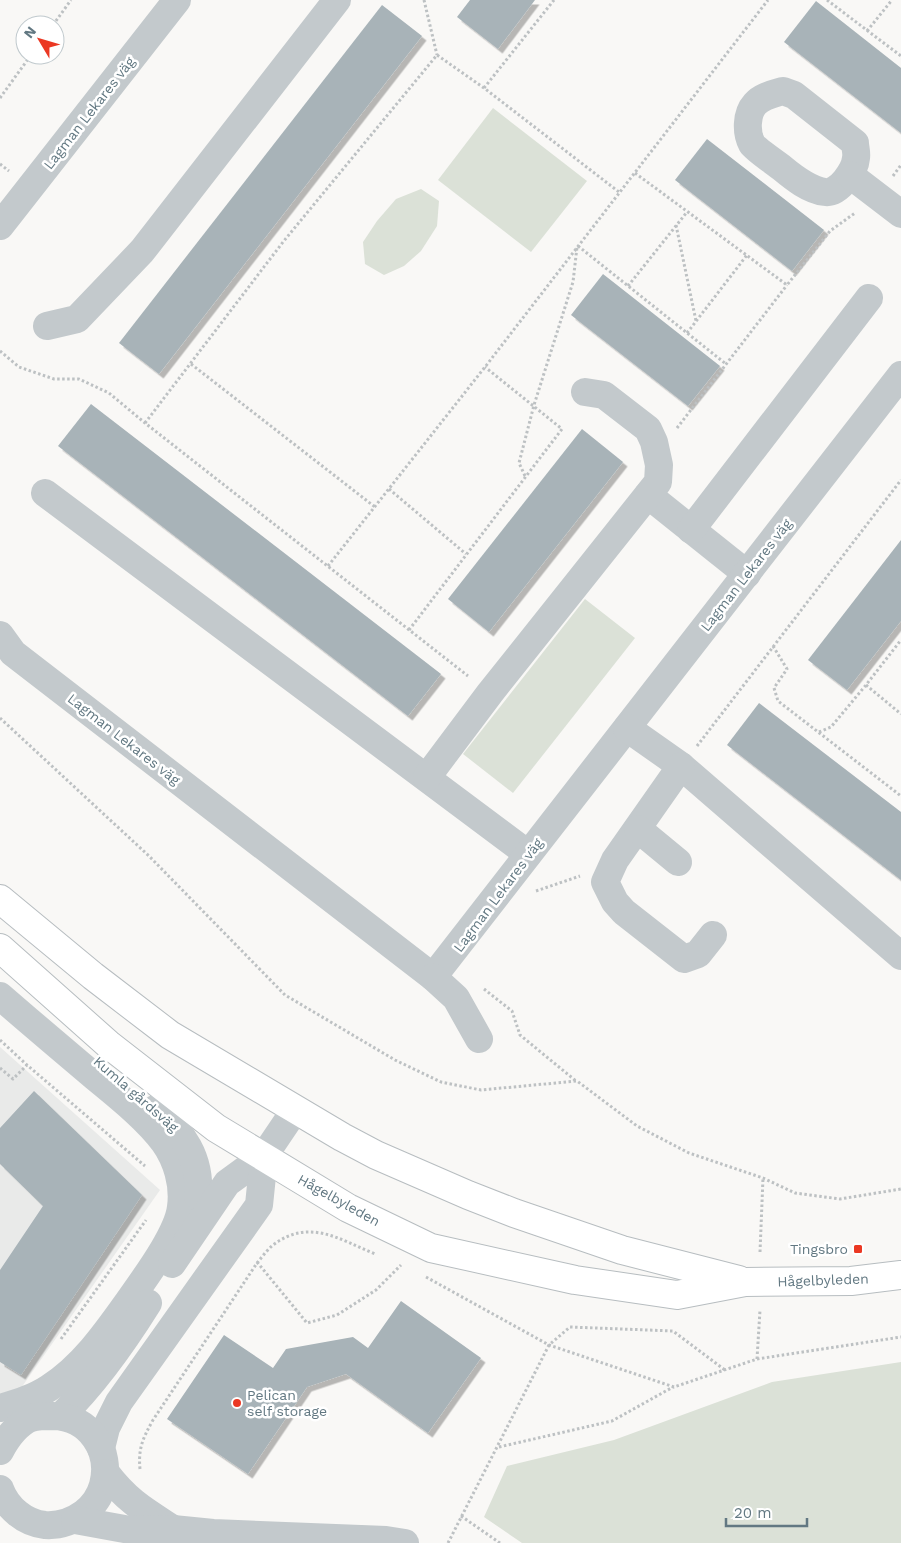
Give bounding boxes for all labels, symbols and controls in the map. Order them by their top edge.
north arrow [15,15,65,65]
text: N [20,23,39,41]
street label: Lagman Lekares väg [40,53,138,172]
street label: Lagman Lekares väg [697,515,795,634]
street label: Lagman Lekares väg [65,690,184,788]
street label: Lagman Lekares väg [450,835,546,955]
street label: Kumla gårdsväg [90,1053,182,1135]
street label: Hågelbyleden [295,1171,383,1229]
place label: Tingsbro [790,1241,848,1257]
marker: Tingsbro [852,1243,864,1255]
street label: Hågelbyleden [777,1270,869,1290]
place label: Pelican self storage [247,1387,327,1419]
marker: Pelican self storage [231,1397,243,1409]
scale bar [726,1496,807,1528]
text: 20 m [734,1504,772,1522]

